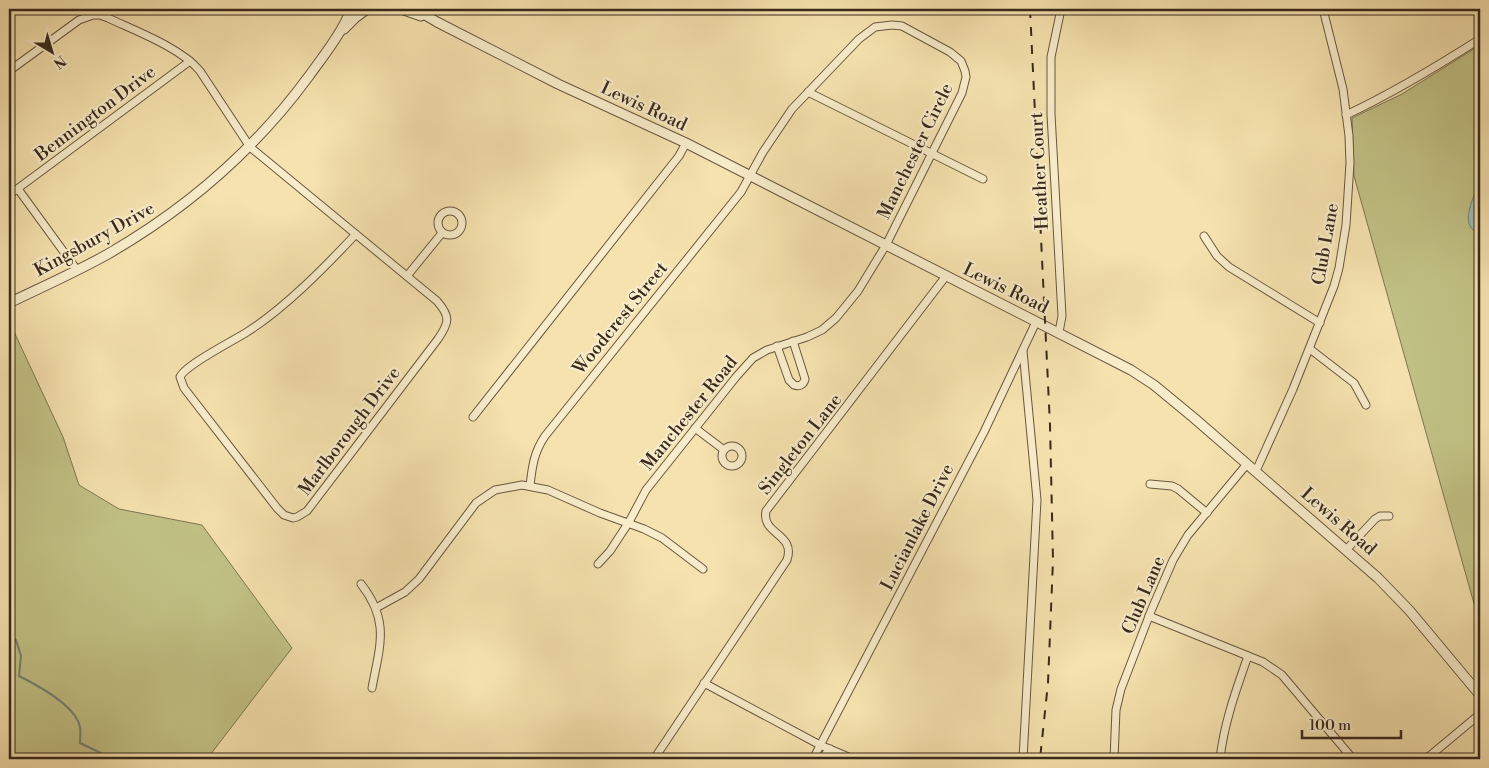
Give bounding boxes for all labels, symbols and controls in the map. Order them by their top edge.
north arrow [28,28,78,78]
text: N [49,51,69,72]
street label: Bennington Drive [29,60,160,167]
street label: Lewis Road [597,76,691,137]
street label: Manchester Circle [873,79,958,223]
street label: Heather Court [1025,111,1054,230]
street label: Kingsbury Drive [30,197,159,282]
street label: Club Lane [1307,201,1344,287]
street label: Woodcrest Street [567,257,673,380]
street label: Lewis Road [959,258,1053,319]
street label: Manchester Road [636,351,743,475]
street label: Marlborough Drive [293,362,405,500]
street label: Singleton Lane [754,389,847,500]
street label: Lucianlake Drive [876,460,959,595]
street label: Lewis Road [1296,482,1382,561]
street label: Club Lane [1117,553,1170,638]
scale bar [1302,708,1400,740]
text: 100 m [1309,716,1351,735]

